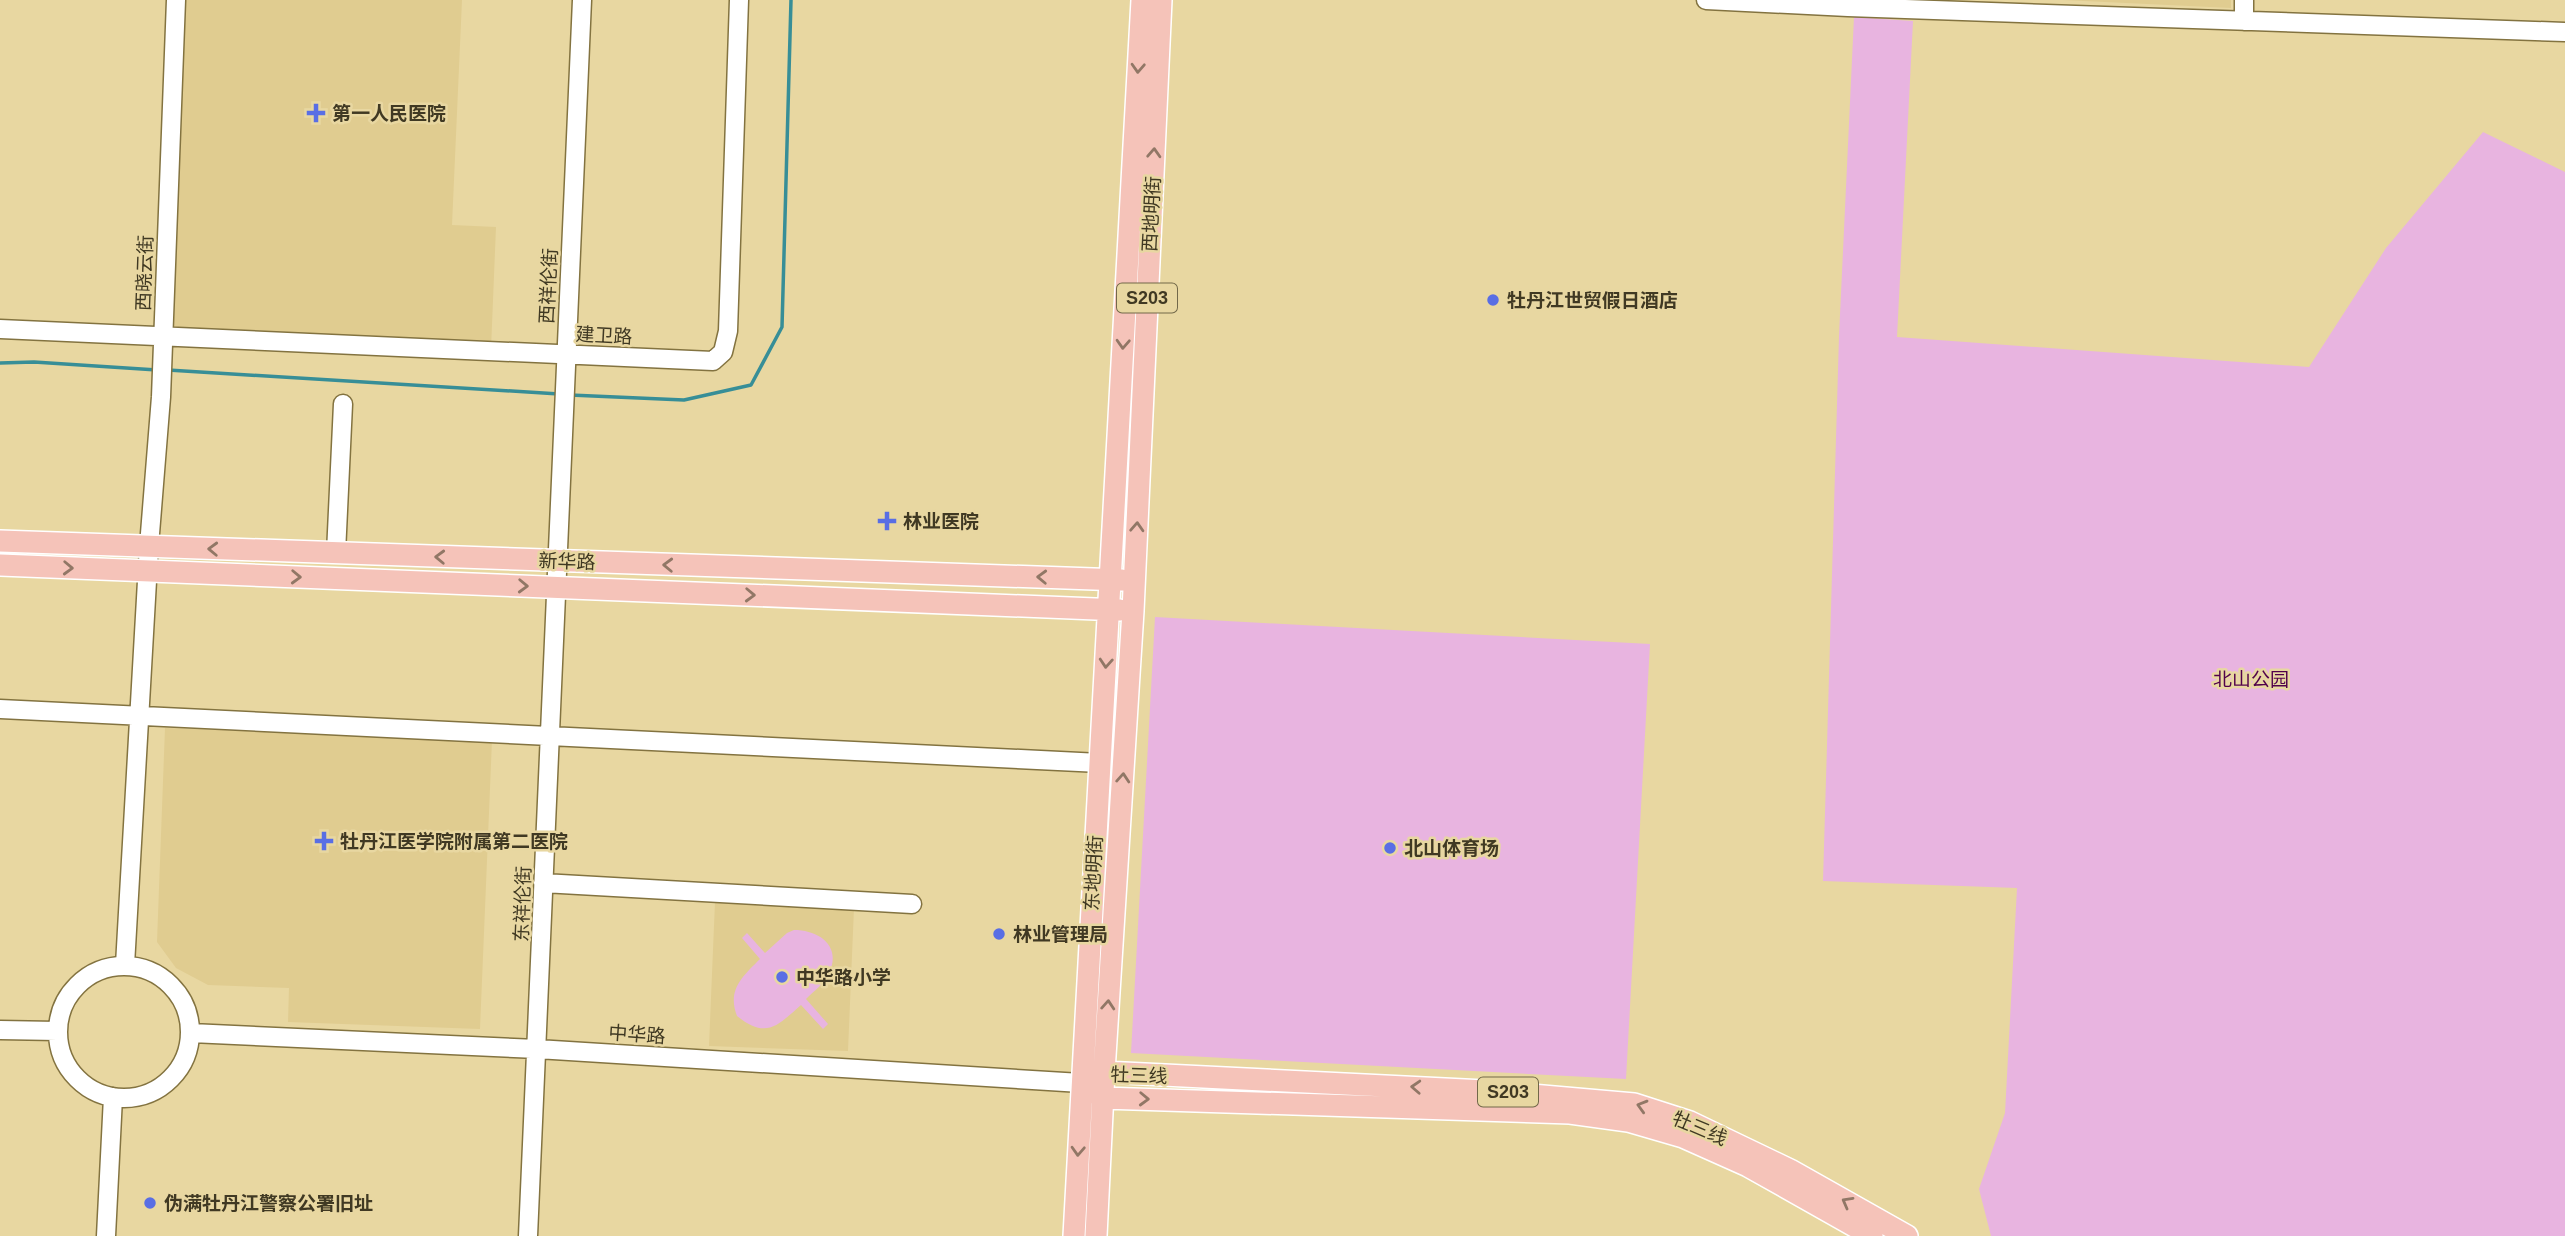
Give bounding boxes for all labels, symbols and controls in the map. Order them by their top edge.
one-way arrow [1130,63,1145,74]
marker: 第一人民医院 [306,103,326,123]
place label: 第一人民医院 [332,103,446,124]
one-way arrow [1146,147,1161,158]
street label: 西地明街 [1139,176,1164,253]
street label: 西晓云街 [133,235,156,311]
street label: 西祥伦街 [536,248,561,325]
road number: S203 [1117,284,1177,312]
place label: 牡丹江世贸假日酒店 [1507,290,1678,311]
marker: 牡丹江世贸假日酒店 [1485,292,1501,308]
street label: 建卫路 [575,324,633,347]
one-way arrow [1115,339,1130,350]
marker: 林业医院 [877,511,897,531]
place label: 林业医院 [903,511,979,532]
one-way arrow [1130,522,1145,533]
one-way arrow [207,541,218,556]
one-way arrow [434,549,445,564]
street label: 新华路 [538,550,596,573]
one-way arrow [662,557,673,572]
one-way arrow [63,560,74,575]
one-way arrow [290,569,301,584]
one-way arrow [1036,570,1047,585]
one-way arrow [518,578,529,593]
one-way arrow [745,588,756,603]
one-way arrow [1099,657,1114,668]
park label: 北山公园 [2213,669,2289,690]
one-way arrow [1115,773,1130,784]
marker: 牡丹江医学院附属第二医院 [314,831,334,851]
place label: 牡丹江医学院附属第二医院 [340,831,568,852]
street label: 东地明街 [1081,835,1106,912]
place label: 北山体育场 [1404,838,1499,859]
marker: 北山体育场 [1382,840,1398,856]
street label: 东祥伦街 [511,866,534,942]
place label: 林业管理局 [1013,924,1108,945]
marker: 林业管理局 [991,926,1007,942]
place label: 中华路小学 [796,967,891,988]
marker: 中华路小学 [774,969,790,985]
one-way arrow [1100,1000,1115,1011]
street label: 中华路 [608,1022,666,1047]
street label: 牡三线 [1110,1064,1168,1087]
road number: S203 [1478,1078,1538,1106]
one-way arrow [1410,1080,1421,1095]
one-way arrow [1139,1092,1150,1107]
one-way arrow [1636,1100,1648,1115]
street label: 牡三线 [1669,1108,1730,1149]
one-way arrow [1070,1146,1085,1157]
place label: 伪满牡丹江警察公署旧址 [164,1193,373,1214]
marker: 伪满牡丹江警察公署旧址 [142,1195,158,1211]
one-way arrow [1842,1197,1855,1210]

